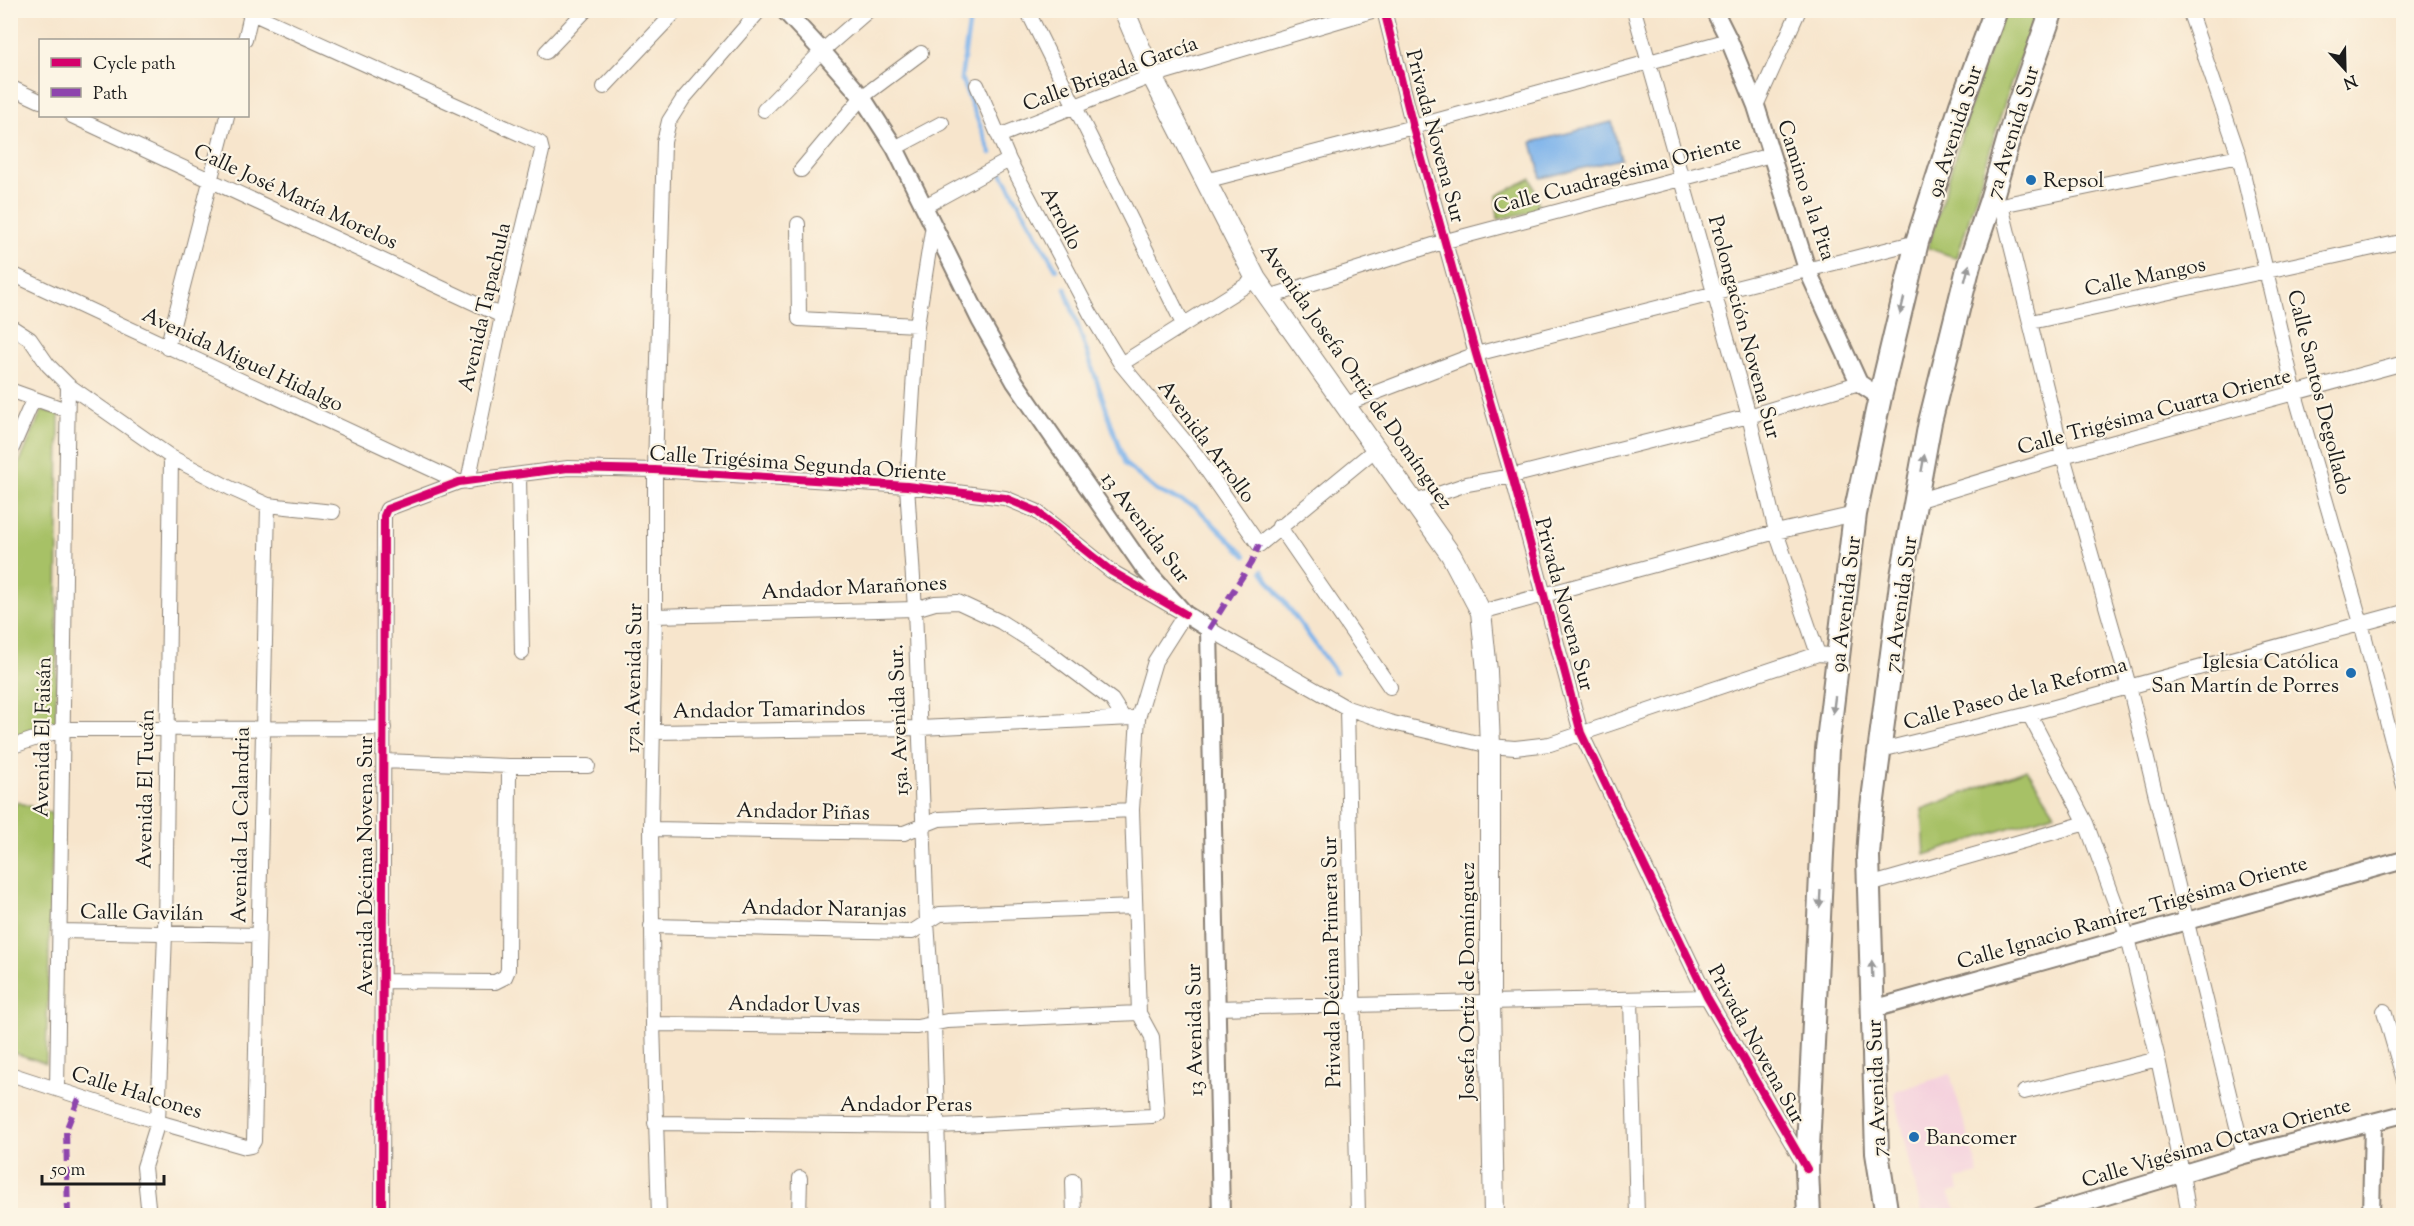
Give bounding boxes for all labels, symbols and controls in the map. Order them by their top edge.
street label: Calle Brigada García [1019,29,1203,120]
legend [39,39,249,117]
north arrow [2315,39,2375,99]
street label: Privada Novena Sur [1397,47,1472,227]
text: Cycle path [93,52,176,78]
street label: 9a Avenida Sur [1920,62,1991,202]
street label: 7a Avenida Sur [1979,62,2048,203]
text: N [2339,68,2360,94]
text: Path [93,82,128,108]
street label: Camino a la Pita [1768,116,1842,265]
street label: Calle Cuadragésima Oriente [1490,128,1745,223]
street label: Calle José María Morelos [188,137,402,258]
place label: Repsol [2043,167,2104,197]
marker: Repsol [2024,173,2038,187]
street label: Arrollo [1032,182,1089,255]
street label: Prolongación Novena Sur [1699,213,1787,443]
street label: Avenida Tapachula [452,220,520,395]
street label: Avenida Josefa Ortiz de Domínguez [1252,238,1459,516]
street label: Calle Mangos [2082,250,2209,305]
one-way arrow [1963,264,1973,282]
street label: Calle Santos Degollado [2278,287,2358,498]
one-way arrow [1896,297,1906,315]
street label: Avenida Miguel Hidalgo [136,301,348,421]
street label: Calle Trigésima Cuarta Oriente [2014,362,2295,464]
street label: Avenida Arrollo [1149,374,1262,510]
street label: Calle Trigésima Segunda Oriente [648,440,947,490]
one-way arrow [1919,453,1928,472]
street label: 13 Avenida Sur [1092,466,1196,590]
street label: Privada Novena Sur [1526,515,1601,695]
street label: 9a Avenida Sur [1824,534,1870,674]
street label: 7a Avenida Sur [1878,534,1926,674]
street label: Andador Marañones [760,569,948,609]
street label: 17a. Avenida Sur [619,603,651,753]
street label: 15a. Avenida Sur. [882,644,918,796]
place label: Iglesia Católica San Martín de Porres [2151,648,2339,702]
street label: Calle Paseo de la Reforma [1900,651,2131,739]
street label: Avenida El Faisán [28,656,60,818]
marker: Iglesia Católica San Martín de Porres [2344,666,2358,680]
street label: Andador Tamarindos [672,694,866,728]
one-way arrow [1829,695,1838,714]
street label: Avenida El Tucán [131,709,163,869]
street label: Avenida La Calandria [225,726,259,923]
street label: Avenida Décima Novena Sur [352,736,382,996]
street label: Andador Piñas [736,797,870,829]
street label: Privada Décima Primera Sur [1316,836,1350,1088]
street label: Calle Ignacio Ramírez Trigésima Oriente [1954,849,2311,978]
street label: Josefa Ortiz de Domínguez [1454,862,1484,1101]
one-way arrow [1816,890,1825,909]
street label: Andador Naranjas [741,894,907,926]
street label: Calle Gavilán [80,898,204,930]
one-way arrow [1867,959,1876,978]
street label: Privada Novena Sur [1699,960,1812,1130]
street label: 13 Avenida Sur [1180,963,1212,1097]
street label: Andador Uvas [728,990,860,1022]
street label: 7a Avenida Sur [1861,1019,1895,1157]
street label: Calle Halcones [67,1060,205,1128]
street label: Andador Peras [840,1091,972,1121]
street label: Calle Vigésima Octava Oriente [2078,1091,2355,1197]
place label: Bancomer [1926,1124,2017,1154]
marker: Bancomer [1907,1130,1921,1144]
scale bar [42,1148,164,1186]
text: 50 m [50,1158,86,1184]

